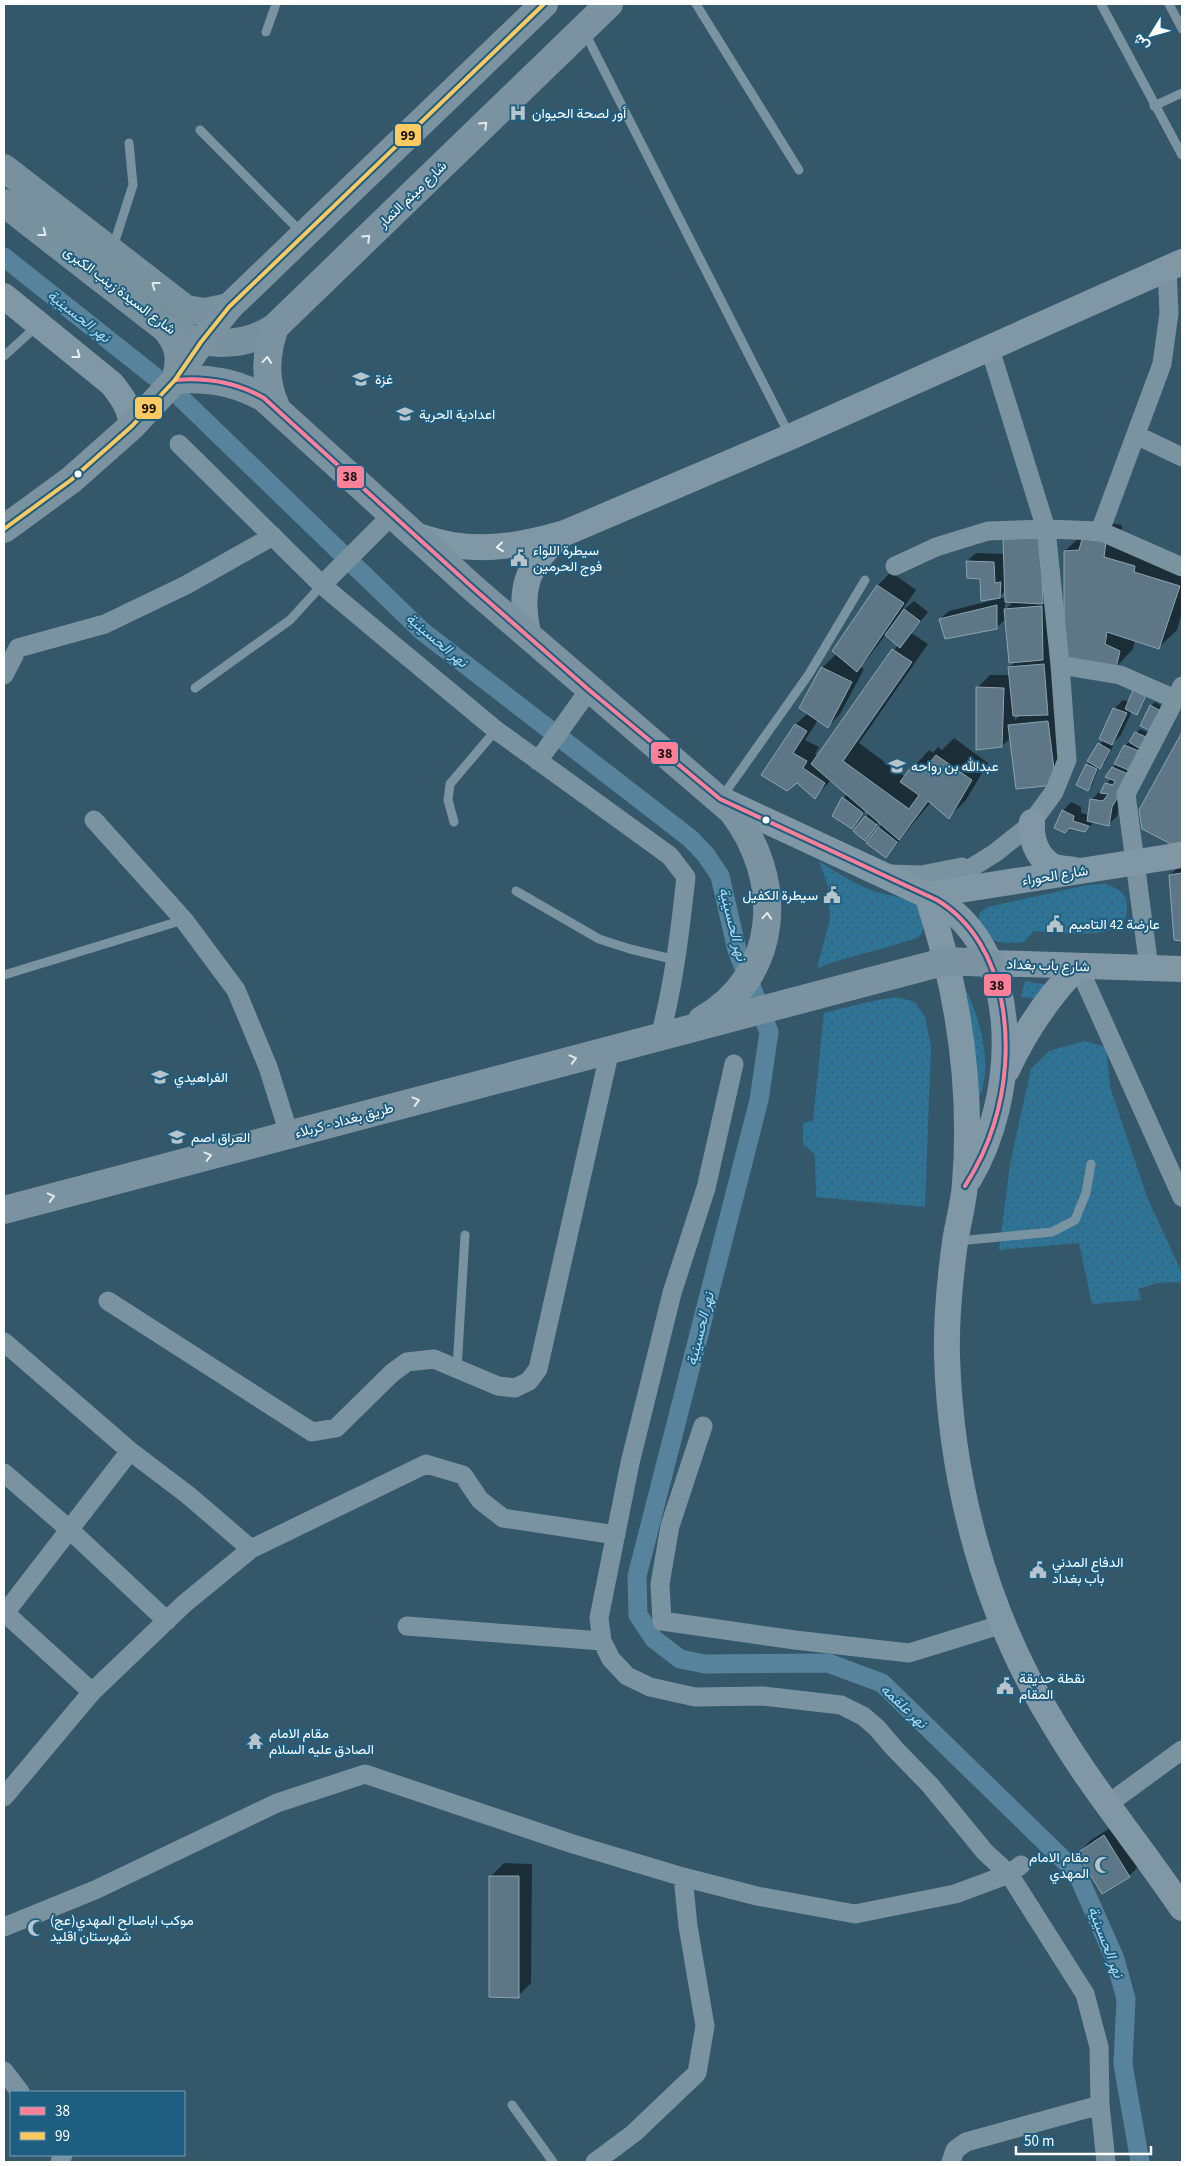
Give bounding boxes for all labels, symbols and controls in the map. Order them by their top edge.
north arrow [1126,10,1176,60]
text: ش [1128,29,1154,55]
hospital icon: أور لصحة الحيوان [508,103,528,123]
place label: أور لصحة الحيوان [532,104,626,124]
one-way arrow [478,122,487,131]
line badge: 99 [394,123,422,147]
text: 99 [401,126,415,146]
street label: شارع ميثم التمار [373,157,452,234]
one-way arrow [37,227,46,236]
one-way arrow [361,235,370,244]
street label: شارع السيدة زينب الكبرى [59,242,180,340]
one-way arrow [151,282,161,291]
water label: نهر الحسينية [43,285,115,348]
one-way arrow [71,349,80,357]
one-way arrow [262,356,273,364]
school or university icon: غزة [351,369,371,389]
place label: غزة [375,370,393,390]
line badge: 99 [134,396,163,420]
text: 99 [142,399,156,419]
school or university icon: اعدادية الحرية [395,404,415,424]
place label: اعدادية الحرية [419,405,495,425]
line badge: 38 [336,465,365,489]
text: 38 [343,467,357,487]
unlabelled marker [73,469,83,479]
one-way arrow [496,541,504,552]
place label: سيطرة اللواء فوج الحرمين [533,541,602,577]
public building icon: سيطرة اللواء فوج الحرمين [509,548,529,568]
water label: نهر الحسينية [401,608,473,673]
line badge: 38 [650,741,679,765]
text: 38 [658,744,672,764]
school or university icon: عبدالله بن رواحه [887,756,907,776]
place label: عبدالله بن رواحه [911,757,999,777]
unlabelled marker [761,815,771,825]
street label: شارع الحوراء [1021,861,1090,891]
water label: نهر الحسينية [713,885,752,964]
public building icon: سيطرة الكفيل [822,885,842,905]
place label: سيطرة الكفيل [742,886,818,906]
one-way arrow [762,912,773,920]
public building icon: عارضة 42 التاميم [1045,914,1065,934]
place label: عارضة 42 التاميم [1069,915,1160,935]
street label: شارع باب بغداد [1006,955,1090,977]
line badge: 38 [983,973,1012,997]
text: 38 [990,976,1004,996]
one-way arrow [568,1055,577,1065]
school or university icon: الفراهيدي [150,1067,170,1087]
place label: الفراهيدي [174,1068,228,1089]
one-way arrow [411,1096,420,1107]
street label: طريق بغداد - كربلاء [293,1098,396,1144]
school or university icon: العراق اصم [167,1127,187,1147]
place label: العراق اصم [191,1128,250,1148]
one-way arrow [203,1151,212,1161]
one-way arrow [46,1192,55,1203]
water label: نهر الحسينية [681,1290,720,1368]
place label: الدفاع المدني باب بغداد [1052,1553,1123,1589]
public building icon: الدفاع المدني باب بغداد [1028,1560,1048,1580]
place label: نقطة حديقة المقام [1019,1669,1085,1705]
public building icon: نقطة حديقة المقام [995,1676,1015,1696]
water label: نهر علقمه [876,1679,932,1734]
place label: مقام الامام الصادق عليه السلام [269,1724,374,1760]
temple icon: مقام الامام الصادق عليه السلام [245,1731,265,1751]
place label: مقام الامام المهدي [1029,1848,1089,1885]
mosque icon: مقام الامام المهدي [1093,1855,1113,1875]
water label: نهر الحسينية [1082,1903,1129,1982]
place label: موكب اباصالح المهدي(عج) شهرستان اقليد [50,1911,194,1947]
mosque icon: موكب اباصالح المهدي(عج) شهرستان اقليد [26,1918,46,1938]
legend [10,2091,185,2156]
text: 38 [55,2101,70,2122]
scale bar [1016,2124,1151,2156]
text: 99 [55,2126,70,2147]
text: 50 m [1024,2131,1054,2152]

